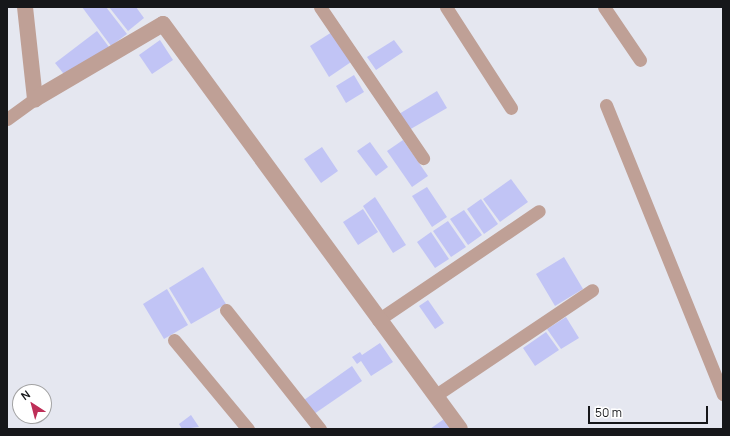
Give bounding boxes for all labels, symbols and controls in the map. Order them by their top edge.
north arrow [12,384,52,424]
text: N [18,386,33,403]
scale bar [590,398,710,424]
text: 50 m [595,404,622,421]

